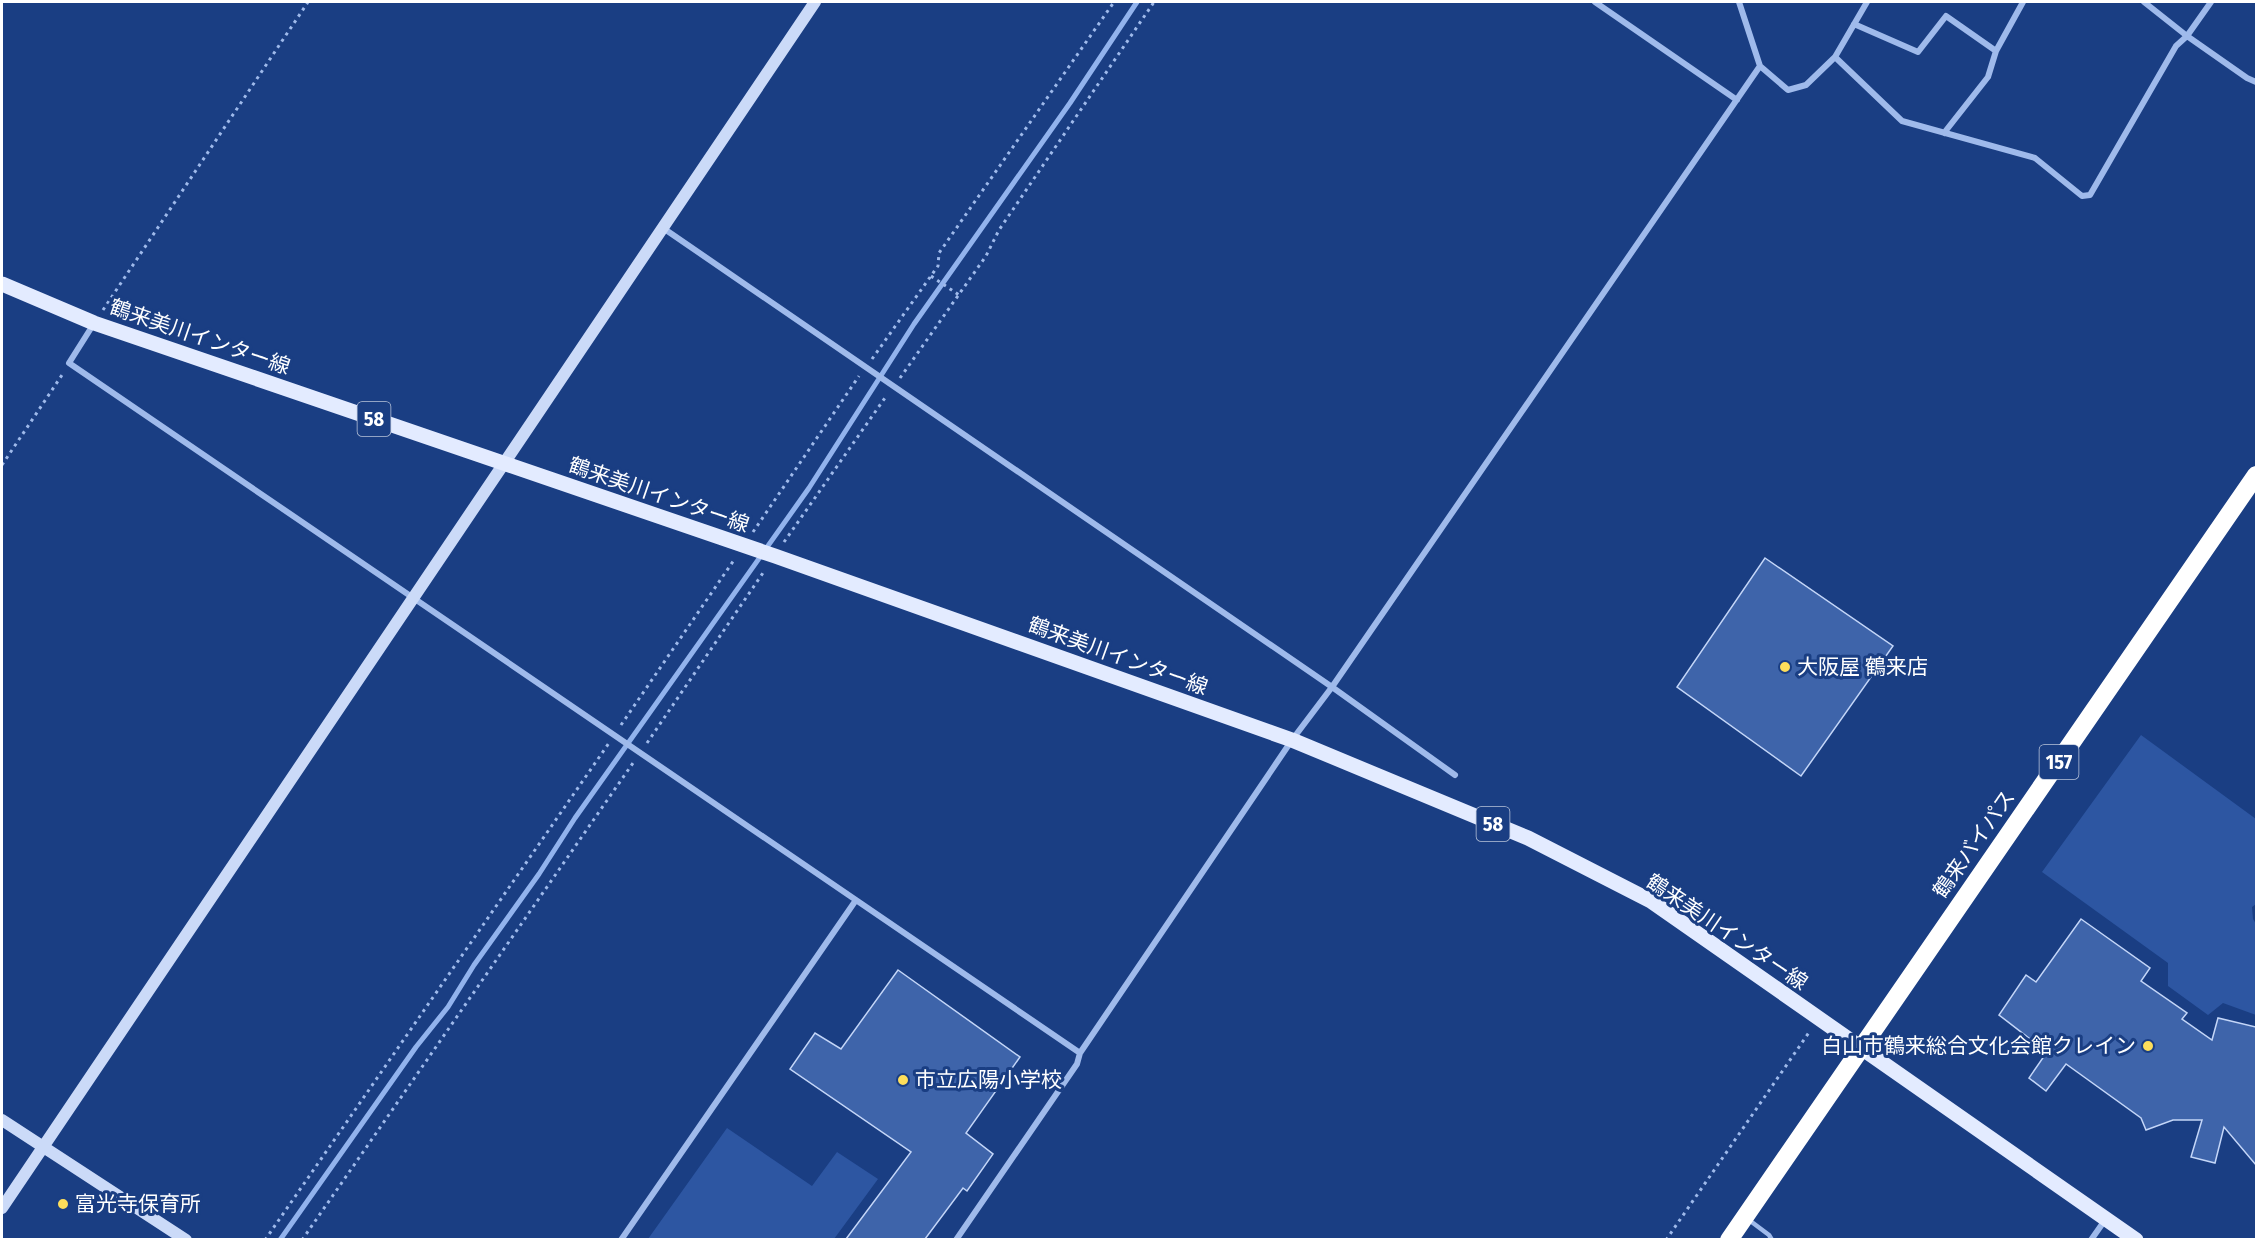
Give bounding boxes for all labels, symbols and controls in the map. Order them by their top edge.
street label: 鶴来美川インター線 [106,294,294,380]
road number: 58 [358,402,391,436]
street label: 鶴来美川インター線 [565,452,753,538]
street label: 鶴来美川インター線 [1025,611,1211,701]
place label: 大阪屋 鶴来店 [1797,654,1928,680]
marker: 大阪屋 鶴来店 [1778,660,1792,674]
road number: 157 [2040,745,2078,779]
street label: 鶴来バイパス [1927,785,2021,903]
road number: 58 [1476,807,1510,841]
street label: 鶴来美川インター線 [1641,868,1813,996]
place label: 白山市鶴来総合文化会館クレイン [1821,1033,2136,1059]
marker: 白山市鶴来総合文化会館クレイン [2141,1039,2155,1053]
place label: 市立広陽小学校 [915,1067,1062,1093]
marker: 市立広陽小学校 [896,1073,910,1087]
place label: 富光寺保育所 [75,1191,201,1217]
marker: 富光寺保育所 [56,1197,70,1211]

